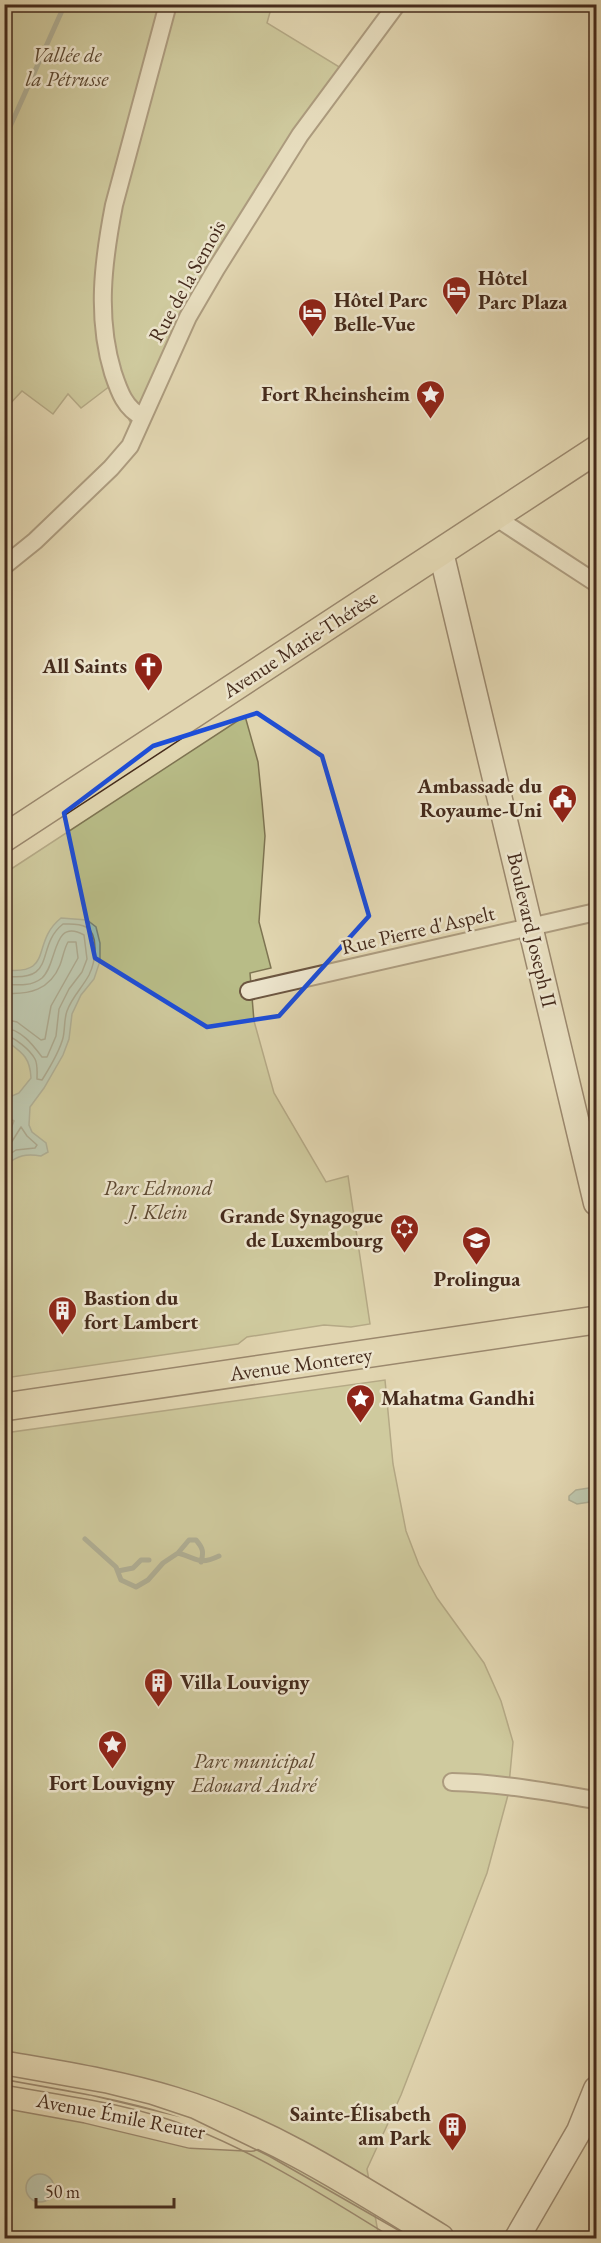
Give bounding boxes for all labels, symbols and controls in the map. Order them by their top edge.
park label: Vallée de la Pétrusse [25,41,109,92]
street label: Rue de la Semois [142,215,231,347]
place label: Hôtel Parc Plaza [478,264,568,315]
hotel icon: Hôtel Parc Plaza [441,274,473,316]
place label: Hôtel Parc Belle-Vue [334,286,428,337]
hotel icon: Hôtel Parc Belle-Vue [297,296,329,338]
place icon: Fort Rheinsheim [415,378,447,420]
place label: Fort Rheinsheim [261,380,410,407]
street label: Avenue Marie-Thérèse [216,583,382,704]
church icon: All Saints [132,650,164,692]
place label: All Saints [41,652,127,679]
place label: Ambassade du Royaume-Uni [416,772,542,823]
public building icon: Ambassade du Royaume-Uni [547,782,579,824]
street label: Boulevard Joseph II [502,850,563,1010]
street label: Rue Pierre d'Aspelt [339,899,498,960]
park label: Parc Edmond J. Klein [104,1174,213,1225]
place label: Grande Synagogue de Luxembourg [220,1202,383,1253]
synagogue icon: Grande Synagogue de Luxembourg [388,1212,420,1254]
school or university icon: Prolingua [461,1224,493,1266]
place label: Prolingua [434,1265,521,1292]
place label: Bastion du fort Lambert [84,1284,198,1335]
building icon: Bastion du fort Lambert [47,1294,79,1336]
street label: Avenue Monterey [227,1340,375,1387]
place icon: Mahatma Gandhi [344,1382,376,1424]
place label: Mahatma Gandhi [381,1384,535,1411]
building icon: Villa Louvigny [143,1666,175,1708]
place label: Villa Louvigny [180,1668,311,1695]
place icon: Fort Louvigny [96,1728,128,1770]
park label: Parc municipal Edouard André [191,1747,318,1798]
place label: Fort Louvigny [49,1769,176,1796]
street label: Avenue Émile Reuter [33,2086,208,2145]
place label: Sainte-Élisabeth am Park [290,2100,432,2151]
building icon: Sainte-Élisabeth am Park [436,2110,468,2152]
scale bar [36,2171,174,2209]
text: 50 m [45,2180,80,2203]

